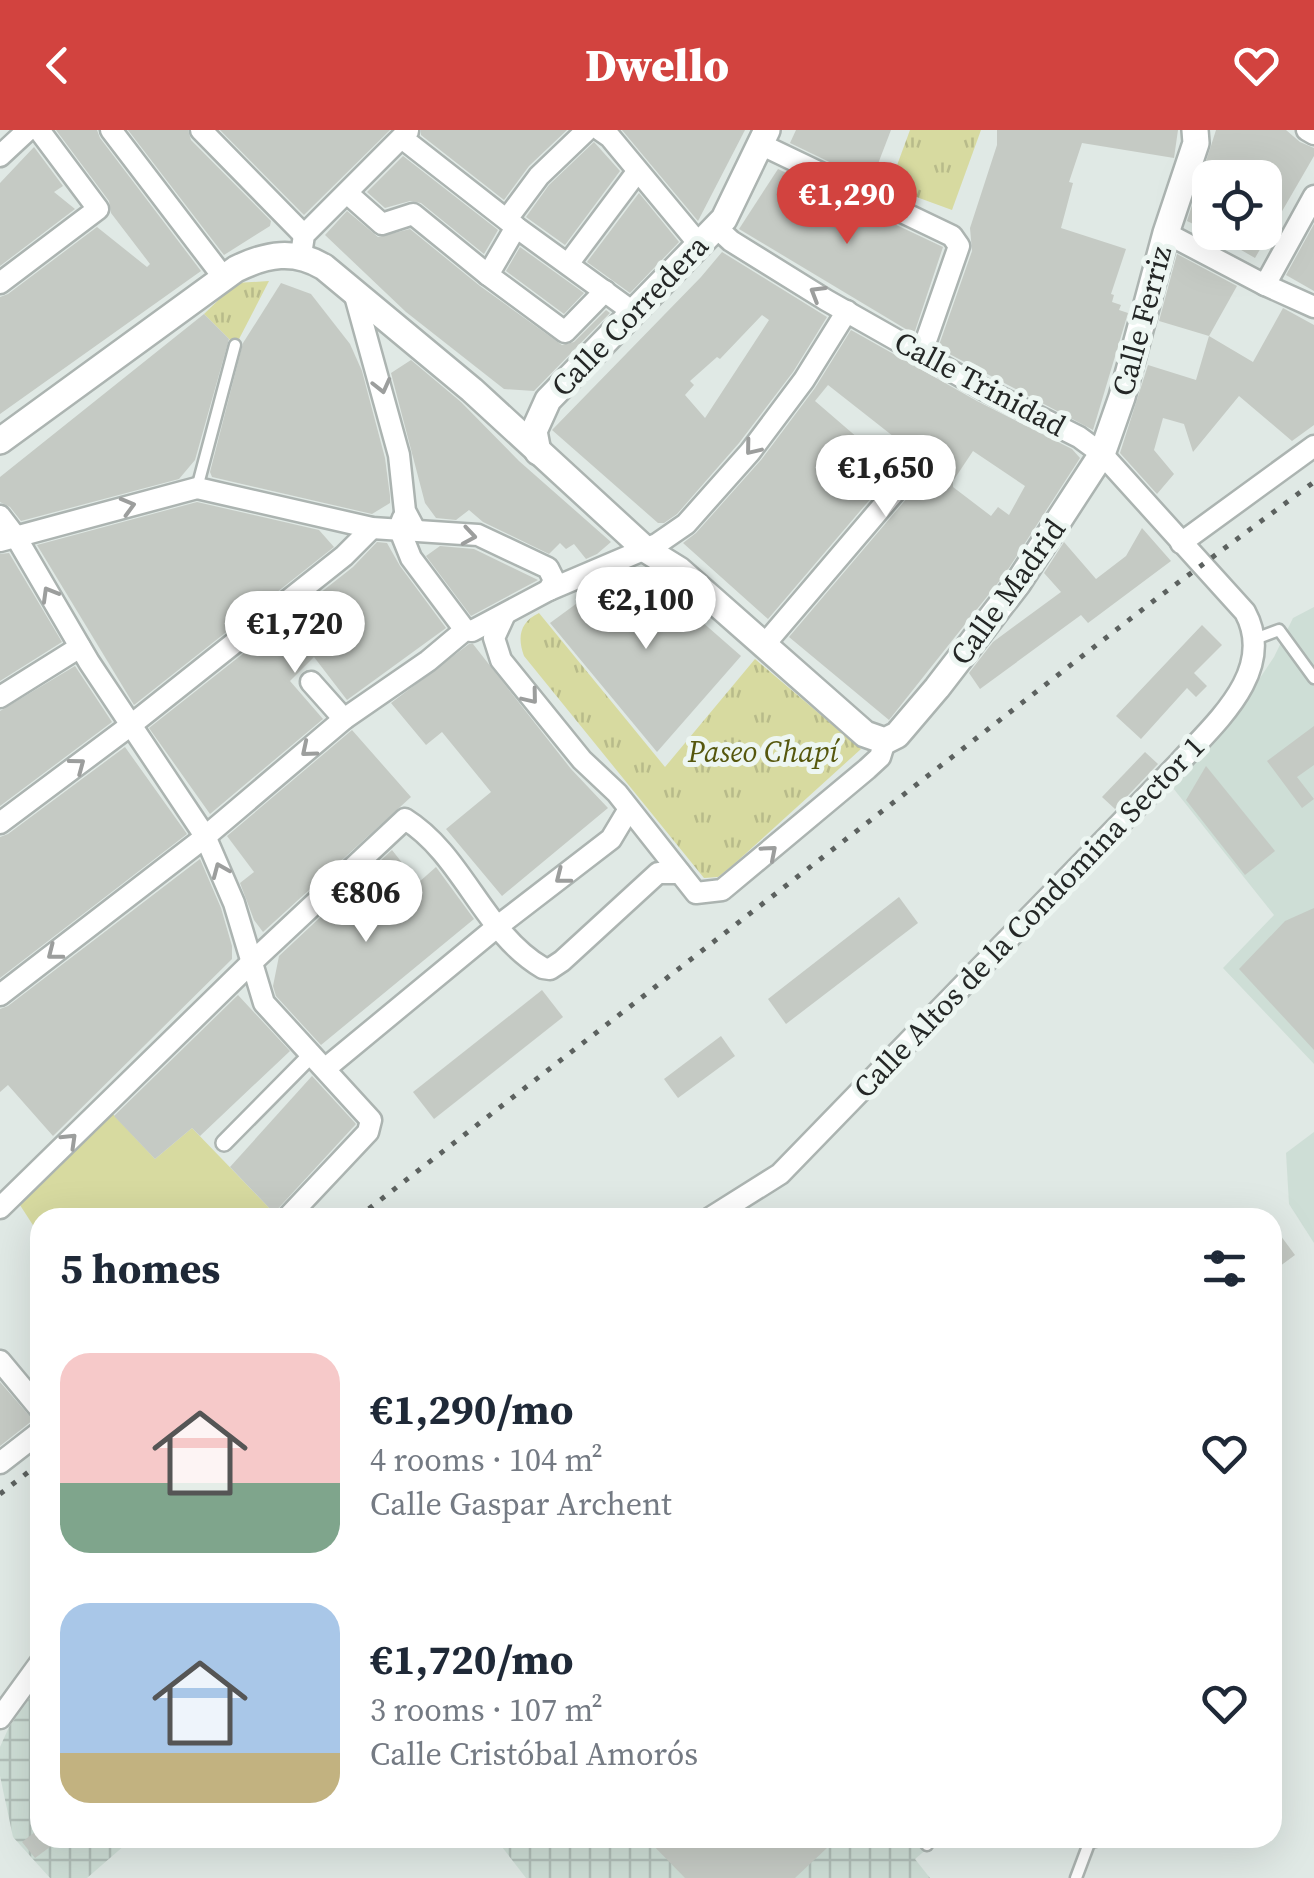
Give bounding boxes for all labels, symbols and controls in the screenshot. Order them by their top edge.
text: Dwello [585,34,729,96]
icon: back [30,38,85,93]
icon: heart [1229,38,1284,93]
map controls [1192,160,1282,250]
button: locate [1192,160,1282,250]
pin: €1,290 [766,162,928,247]
text: €1,290 [799,172,895,216]
street label: Calle Corredera [542,225,718,405]
street label: Calle Ferriz [1102,241,1181,400]
one-way arrow [810,286,828,305]
street label: Calle Trinidad [887,321,1073,446]
one-way arrow [370,377,391,394]
pin: €1,650 [805,435,967,520]
one-way arrow [746,437,764,455]
text: €1,650 [838,445,934,489]
one-way arrow [119,497,136,518]
street label: Calle Madrid [941,510,1075,673]
one-way arrow [461,525,477,546]
pin: €2,100 [565,567,727,652]
text: €2,100 [598,577,694,621]
one-way arrow [42,587,61,605]
pin: €1,720 [214,591,376,676]
text: €1,720 [247,601,343,645]
one-way arrow [519,685,537,703]
street label: Calle Altos de la Condomina Sector 1 [844,726,1213,1107]
park label: Paseo Chapí [687,731,840,772]
one-way arrow [301,738,319,756]
one-way arrow [67,759,85,776]
one-way arrow [759,845,777,863]
pin: €806 [307,860,425,945]
one-way arrow [212,862,232,880]
one-way arrow [555,865,573,883]
text: €806 [331,870,401,914]
one-way arrow [47,941,65,959]
one-way arrow [58,1133,76,1151]
text: 5 homes [60,1239,220,1297]
icon: filters [1197,1241,1252,1296]
text: €1,290/mo [370,1380,573,1438]
icon: home [140,1393,260,1513]
icon: heart [1197,1426,1252,1481]
text: 4 rooms · 104 m² [370,1438,603,1482]
text: Calle Gaspar Archent [370,1482,672,1526]
text: €1,720/mo [370,1630,573,1688]
icon: home [140,1643,260,1763]
icon: heart [1197,1676,1252,1731]
text: 3 rooms · 107 m² [370,1688,603,1732]
text: Calle Cristóbal Amorós [370,1732,698,1776]

